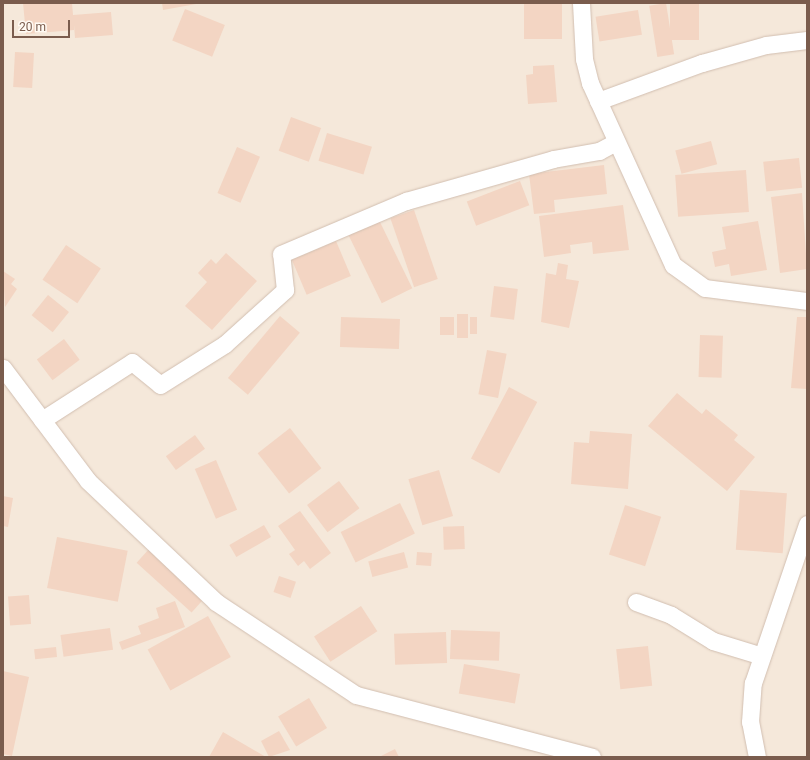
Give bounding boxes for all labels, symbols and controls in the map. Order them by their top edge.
scale bar [14,12,72,38]
text: 20 m [19,20,46,34]

